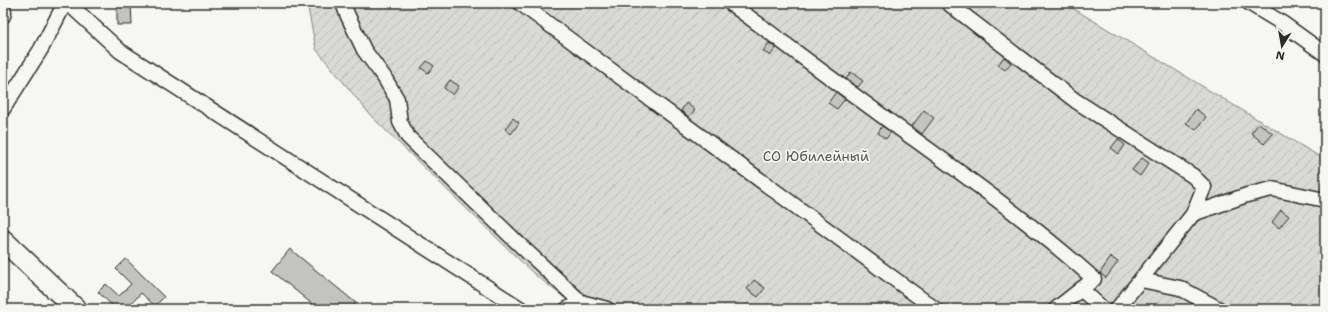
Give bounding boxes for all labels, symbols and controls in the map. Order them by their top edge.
north arrow [1262,26,1302,66]
text: N [1274,47,1286,64]
park label: СО Юбилейный [763,147,869,165]

